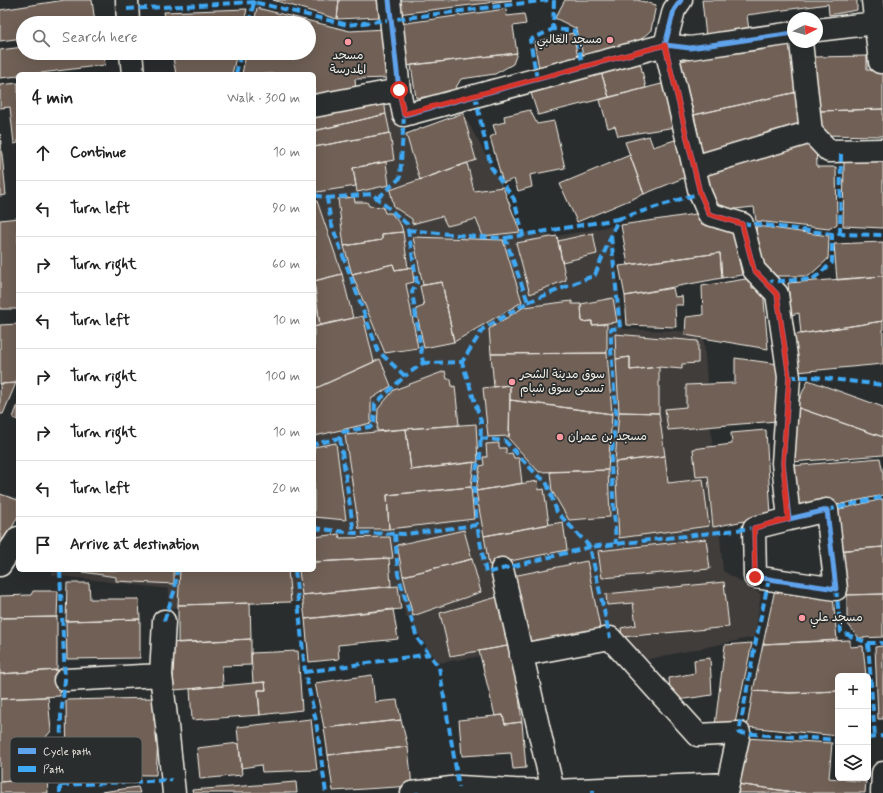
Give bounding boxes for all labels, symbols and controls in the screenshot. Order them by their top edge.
north arrow [787,12,823,48]
search box [16,16,316,60]
icon: search [30,27,52,49]
text: Search here [62,28,138,48]
place label: مسجد الغالبي [537,32,602,50]
marker: مسجد الغالبي [605,35,615,45]
marker: مسجد المدرسة [343,37,353,47]
place label: مسجد المدرسة [330,48,366,78]
route start [390,81,408,99]
text: 4 min [32,87,73,109]
text: Walk · 300 m [227,90,300,107]
icon: ahead [32,142,54,164]
text: Continue [70,143,126,163]
text: 10 m [273,144,300,161]
icon: left [32,198,54,220]
text: Turn left [70,199,130,219]
text: 90 m [272,200,300,217]
icon: right [32,254,54,276]
text: Turn right [70,255,137,275]
text: 60 m [272,256,300,273]
icon: left [32,310,54,332]
text: Turn left [70,311,130,331]
text: 10 m [273,312,300,329]
icon: right [32,366,54,388]
text: Turn right [70,367,137,387]
place label: سوق مدينة الشحر تسمى سوق شبام [519,367,605,397]
text: 100 m [265,368,300,385]
marker: سوق مدينة الشحر تسمى سوق شبام [507,377,517,387]
icon: right [32,422,54,444]
text: Turn right [70,423,137,443]
text: 10 m [273,424,300,441]
place label: مسجد بن عمران [568,429,647,445]
marker: مسجد بن عمران [555,432,565,442]
icon: left [32,478,54,500]
text: Turn left [70,479,130,499]
text: 20 m [272,480,300,497]
icon: arrive [32,534,54,556]
text: Arrive at destination [70,535,199,555]
route end [746,568,764,586]
place label: مسجد علي [810,610,863,628]
marker: مسجد علي [797,613,807,623]
map controls [835,673,871,781]
button: + [835,673,871,709]
button: − [835,709,871,745]
legend [10,737,142,783]
text: Cycle path [43,745,91,759]
button: layers [835,745,871,781]
text: Path [43,763,64,777]

